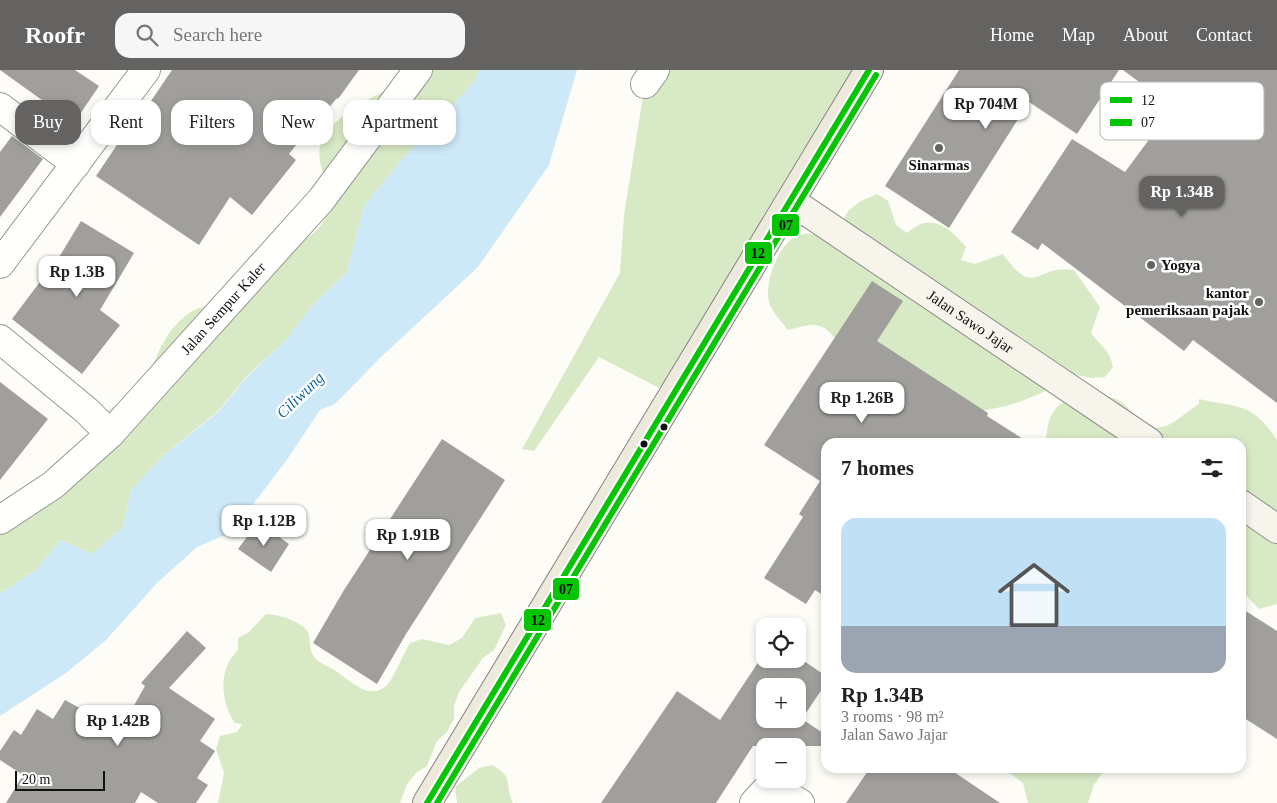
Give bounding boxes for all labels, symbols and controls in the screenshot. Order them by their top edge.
search box [115,13,465,58]
icon: search [133,21,161,49]
text: Roofr [25,22,85,48]
text: Search here [173,24,262,45]
text: Home [990,25,1034,45]
text: Map [1062,25,1095,45]
text: About [1123,25,1168,45]
text: Contact [1196,25,1252,45]
legend [1100,82,1264,140]
pin: Rp 704M [940,88,1032,130]
text: 12 [1141,93,1155,108]
text: Rp 704M [954,95,1018,112]
chip: Buy [15,100,81,145]
chip: Rent [91,100,161,145]
chip: Filters [171,100,253,145]
chip: New [263,100,333,145]
chip: Apartment [343,100,456,145]
text: 07 [1141,115,1155,130]
marker: Sinarmas [933,142,945,154]
place label: Sinarmas [909,157,970,173]
pin: Rp 1.34B [1130,176,1234,218]
text: Rp 1.34B [1150,183,1214,200]
line badge: 07 [771,213,800,237]
text: 07 [779,218,793,233]
line badge: 12 [744,241,773,265]
text: 12 [751,246,765,261]
pin: Rp 1.3B [31,256,123,298]
place label: Yogya [1161,257,1201,273]
street label: Jalan Sempur Kaler [178,259,269,358]
marker: Yogya [1145,259,1157,271]
text: Rp 1.3B [49,263,105,280]
place label: kantor pemeriksaan pajak [1126,285,1250,318]
street label: Jalan Sawo Jajar [924,287,1016,356]
marker: kantor pemeriksaan pajak [1253,296,1265,308]
water label: Ciliwung [273,369,328,422]
pin: Rp 1.26B [810,382,914,424]
text: Rp 1.26B [830,389,894,406]
unlabelled marker [659,422,669,432]
unlabelled marker [639,439,649,449]
icon: filters [1198,454,1226,482]
text: 7 homes [841,456,914,480]
pin: Rp 1.12B [212,504,316,547]
text: Rp 1.12B [232,512,296,529]
pin: Rp 1.91B [356,518,460,561]
text: Rp 1.91B [376,526,440,543]
icon: home [989,550,1079,640]
line badge: 07 [552,577,580,601]
text: 07 [559,582,573,597]
line badge: 12 [523,608,552,632]
text: 12 [531,613,545,628]
map controls [756,618,806,788]
button: locate [756,618,806,668]
button: + [756,678,806,728]
text: Rp 1.34B [841,683,924,707]
pin: Rp 1.42B [66,704,170,747]
text: 3 rooms · 98 m² [841,708,944,725]
text: Rp 1.42B [86,712,150,729]
text: Jalan Sawo Jajar [841,726,948,743]
button: − [756,738,806,788]
scale bar [15,768,105,791]
text: 20 m [22,772,50,787]

